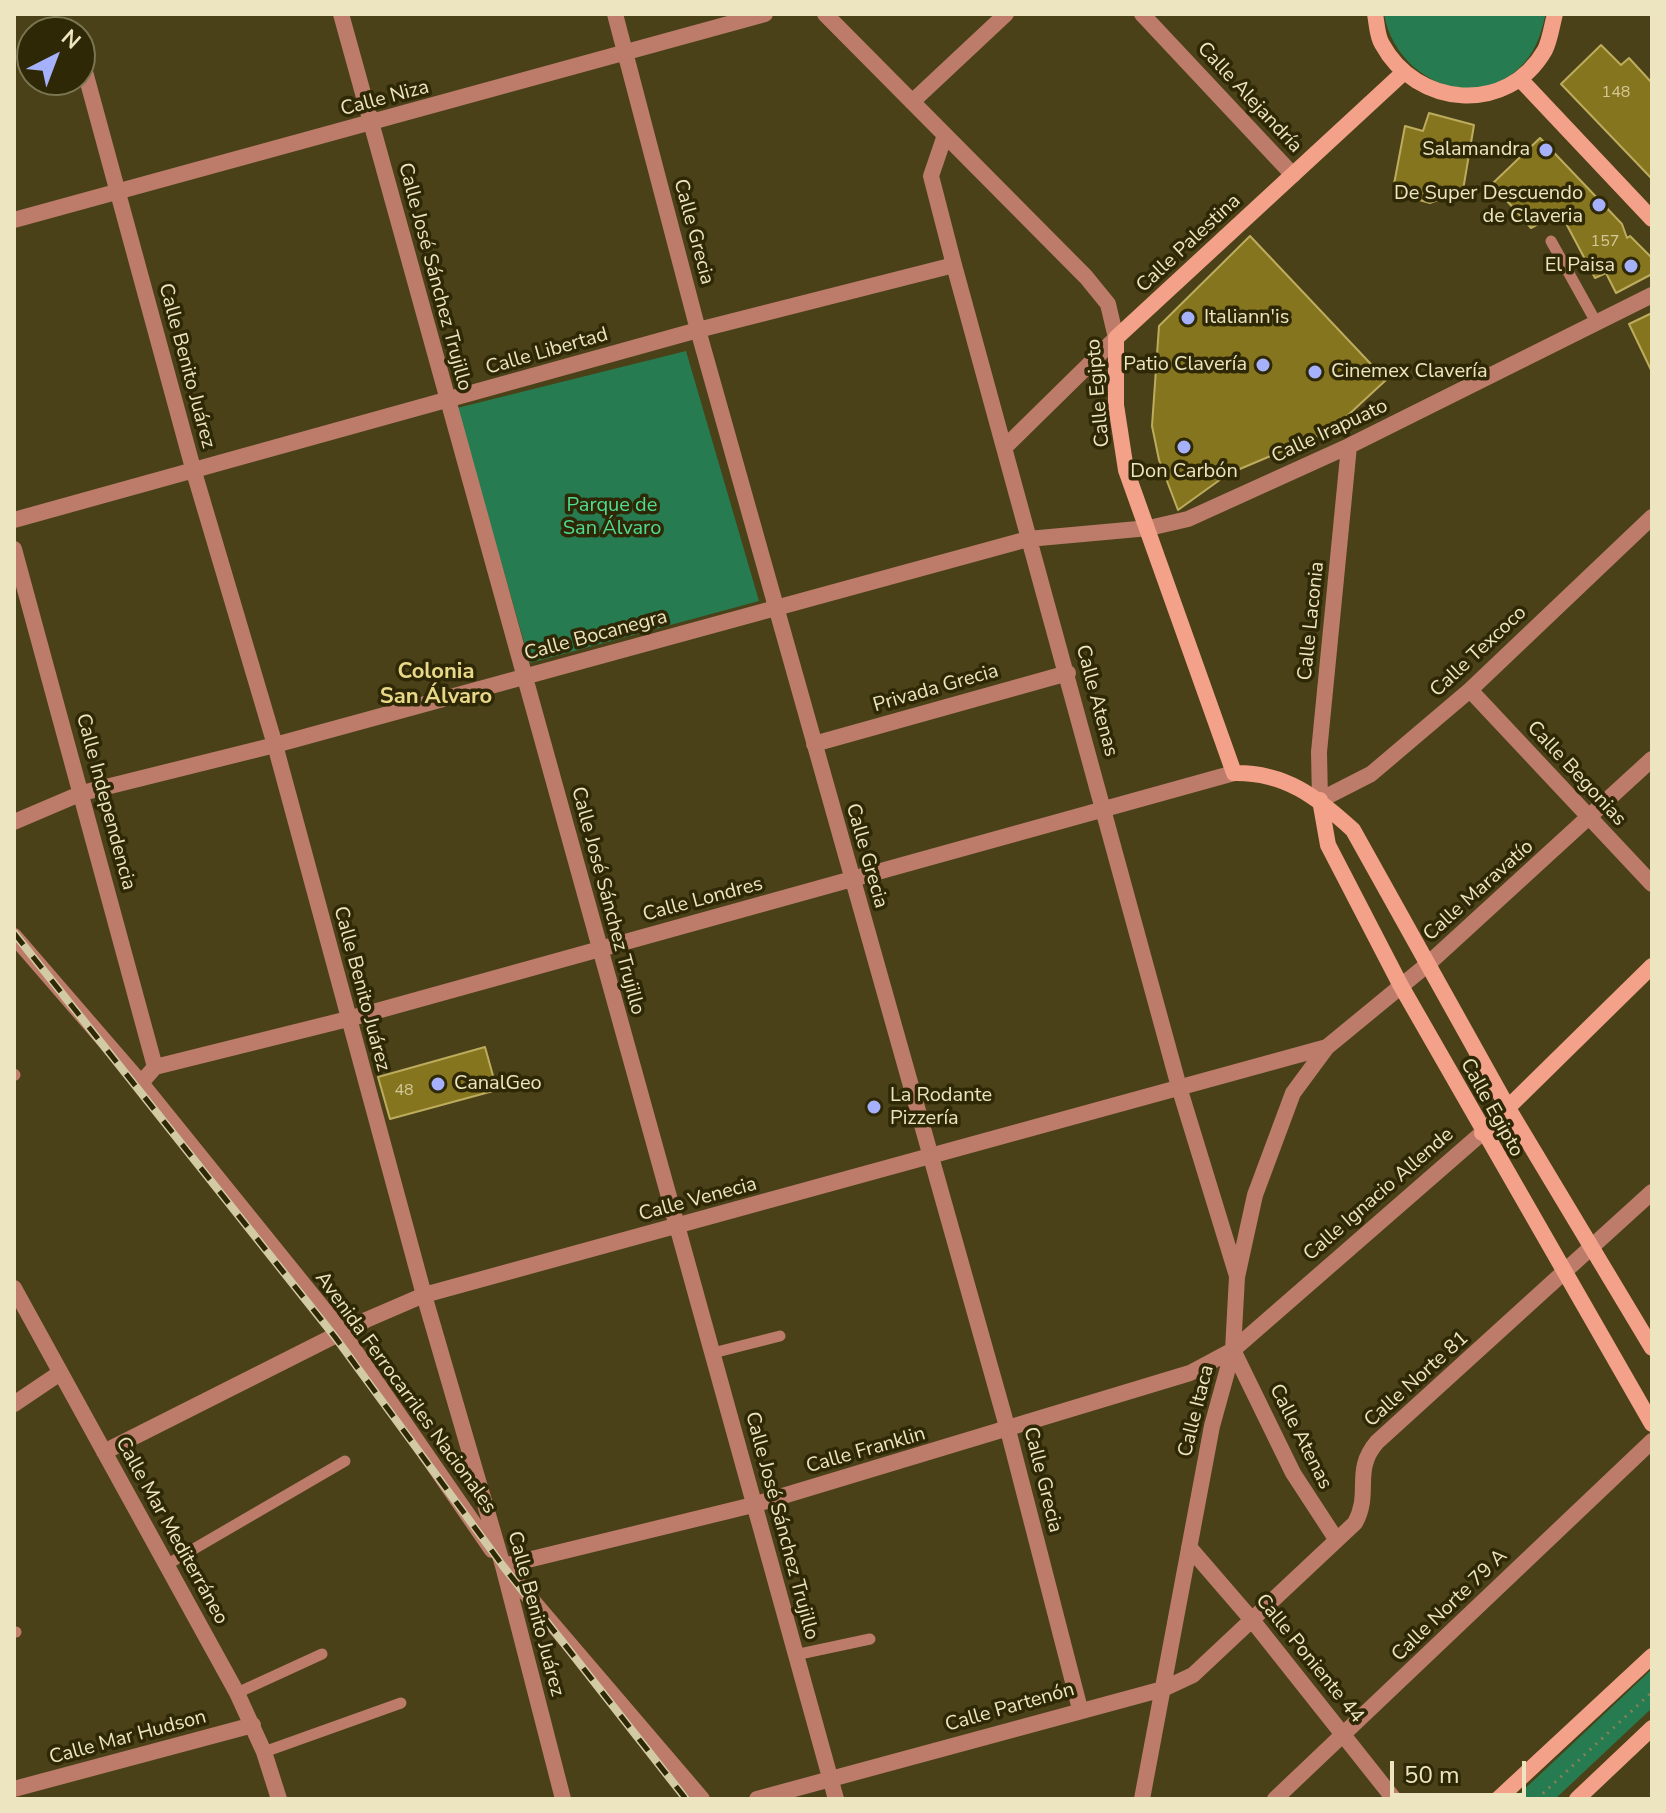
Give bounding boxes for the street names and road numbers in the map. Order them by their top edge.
street label: Calle Alejandría [1191,38,1307,158]
street label: Calle Niza [338,76,432,122]
street label: Calle José Sánchez Trujillo [392,160,476,394]
street label: Calle Grecia [667,177,719,287]
street label: Calle Palestina [1132,190,1246,298]
street label: Calle Benito Juárez [152,281,220,451]
street label: Calle Libertad [483,323,611,381]
street label: Calle Egipto [1082,338,1116,448]
street label: Calle Irapuato [1268,395,1392,469]
street label: Calle Laconia [1294,560,1330,682]
street label: Calle Texcoco [1426,601,1532,703]
street label: Calle Bocanegra [522,605,670,667]
street label: Calle Atenas [1070,642,1122,760]
street label: Privada Grecia [871,660,1001,718]
street label: Calle Independencia [70,711,140,893]
street label: Calle Begonias [1521,717,1631,831]
street label: Calle José Sánchez Trujillo [565,784,649,1018]
street label: Calle Grecia [840,801,892,911]
street label: Calle Maravatío [1419,835,1539,947]
street label: Calle Londres [640,872,766,928]
street label: Calle Benito Juárez [327,904,395,1074]
street label: Calle Egipto [1454,1055,1528,1161]
street label: Calle Ignacio Allende [1299,1123,1459,1267]
street label: Calle Venecia [636,1173,760,1227]
street label: Avenida Ferrocarriles Nacionales [309,1267,501,1519]
street label: Calle Norte 81 [1360,1327,1474,1433]
street label: Calle Itaca [1174,1363,1220,1459]
street label: Calle Atenas [1263,1380,1337,1494]
street label: Calle José Sánchez Trujillo [739,1409,823,1643]
street label: Calle Franklin [804,1423,928,1479]
street label: Calle Grecia [1017,1425,1067,1535]
street label: Calle Mar Mediterráneo [109,1433,233,1629]
street label: Calle Benito Juárez [501,1529,569,1699]
street label: Calle Norte 79 A [1387,1545,1513,1667]
street label: Calle Poniente 44 [1250,1590,1368,1728]
street label: Calle Partenón [943,1678,1077,1738]
street label: Calle Mar Hudson [47,1706,209,1770]

